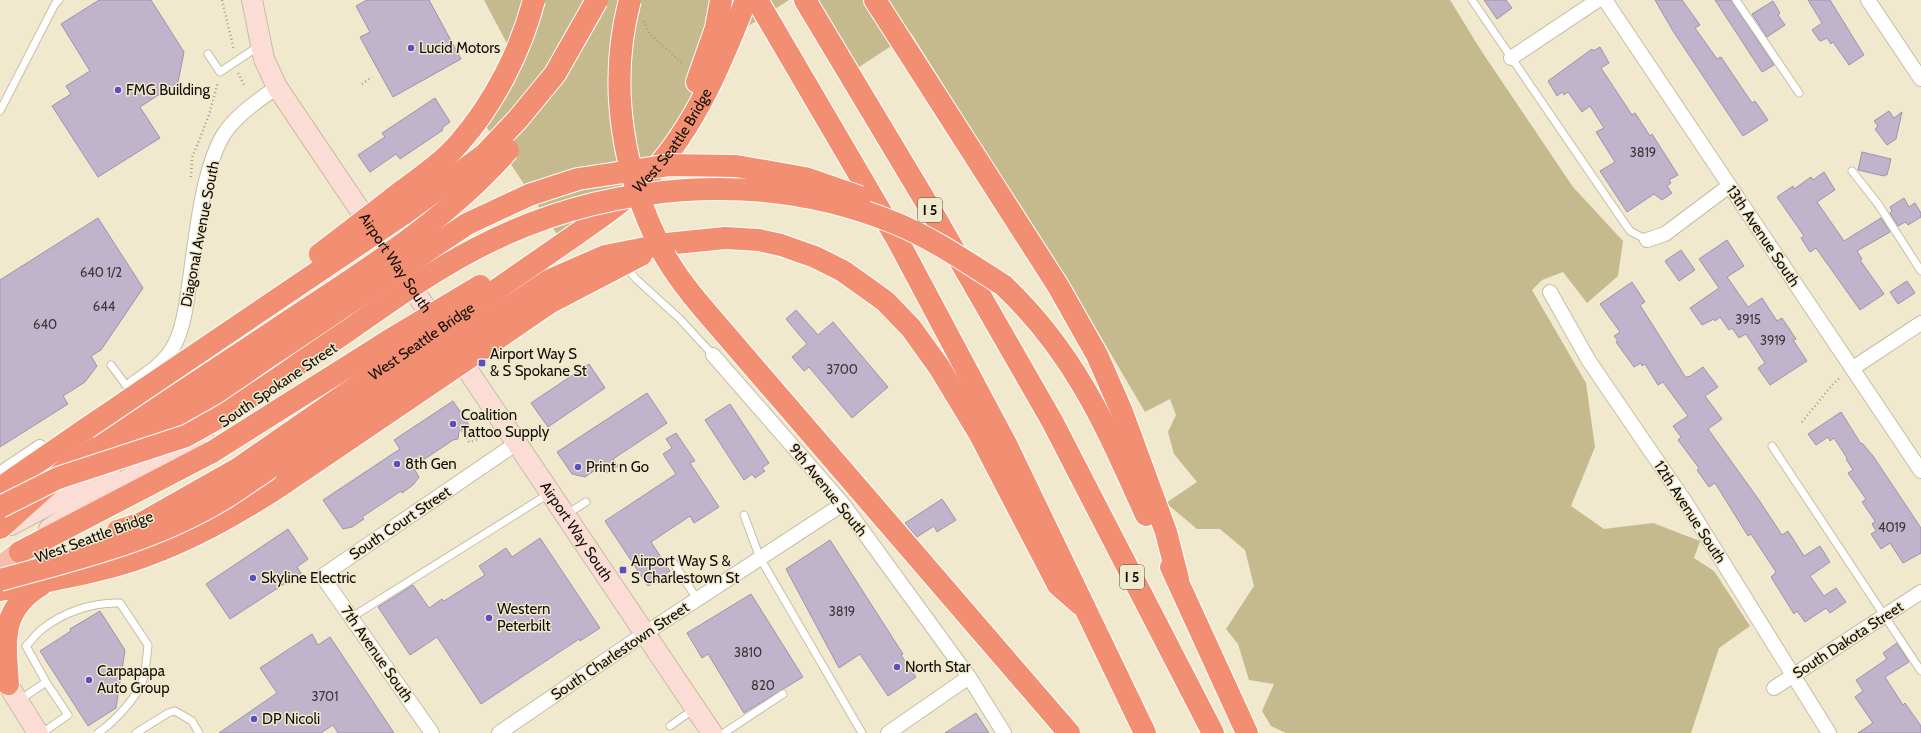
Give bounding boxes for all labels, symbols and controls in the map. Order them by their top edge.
place label: Lucid Motors [419,39,500,57]
marker: Lucid Motors [406,43,416,53]
place label: FMG Building [126,81,210,99]
marker: FMG Building [113,85,123,95]
street label: West Seattle Bridge [629,85,716,196]
house number: 3819 [1630,144,1656,160]
street label: Diagonal Avenue South [177,159,223,309]
street label: 13th Avenue South [1722,182,1804,290]
road number: I 5 [918,198,942,222]
street label: Airport Way South [355,209,435,316]
house number: 640 1/2 [80,264,122,280]
house number: 644 [93,298,116,314]
street label: West Seattle Bridge [365,298,478,384]
house number: 3915 [1735,311,1761,327]
house number: 640 [33,316,57,332]
house number: 3919 [1760,332,1786,348]
street label: South Spokane Street [216,339,340,431]
place label: Airport Way S & S Spokane St [490,345,587,380]
marker: Airport Way S & S Spokane St [477,358,487,368]
house number: 3700 [826,361,858,377]
place label: Coalition Tattoo Supply [461,406,550,441]
marker: Coalition Tattoo Supply [448,419,458,429]
street label: 9th Avenue South [785,440,871,540]
place label: 8th Gen [405,455,457,473]
street label: 12th Avenue South [1650,457,1730,567]
place label: Print n Go [586,458,649,476]
marker: 8th Gen [392,459,402,469]
marker: Print n Go [573,462,583,472]
street label: Airport Way South [536,478,616,585]
street label: South Court Street [346,482,454,564]
street label: West Seattle Bridge [33,507,156,567]
house number: 4019 [1878,519,1906,535]
place label: Airport Way S & S Charlestown St [631,552,739,587]
marker: Airport Way S & S Charlestown St [618,565,628,575]
road number: I 5 [1120,565,1144,589]
place label: Skyline Electric [261,569,356,587]
marker: Skyline Electric [248,573,258,583]
street label: South Charlestown Street [548,598,692,704]
street label: South Dakota Street [1789,598,1907,682]
place label: Western Peterbilt [497,600,551,635]
street label: 7th Avenue South [337,603,417,705]
house number: 3819 [829,603,855,619]
marker: Western Peterbilt [484,613,494,623]
house number: 3810 [734,644,762,660]
place label: North Star [905,658,971,676]
place label: Carpapapa Auto Group [97,662,170,697]
marker: North Star [892,662,902,672]
marker: Carpapapa Auto Group [84,675,94,685]
house number: 820 [751,677,775,693]
house number: 3701 [312,688,338,704]
place label: DP Nicoli [262,710,320,728]
marker: DP Nicoli [249,714,259,724]

